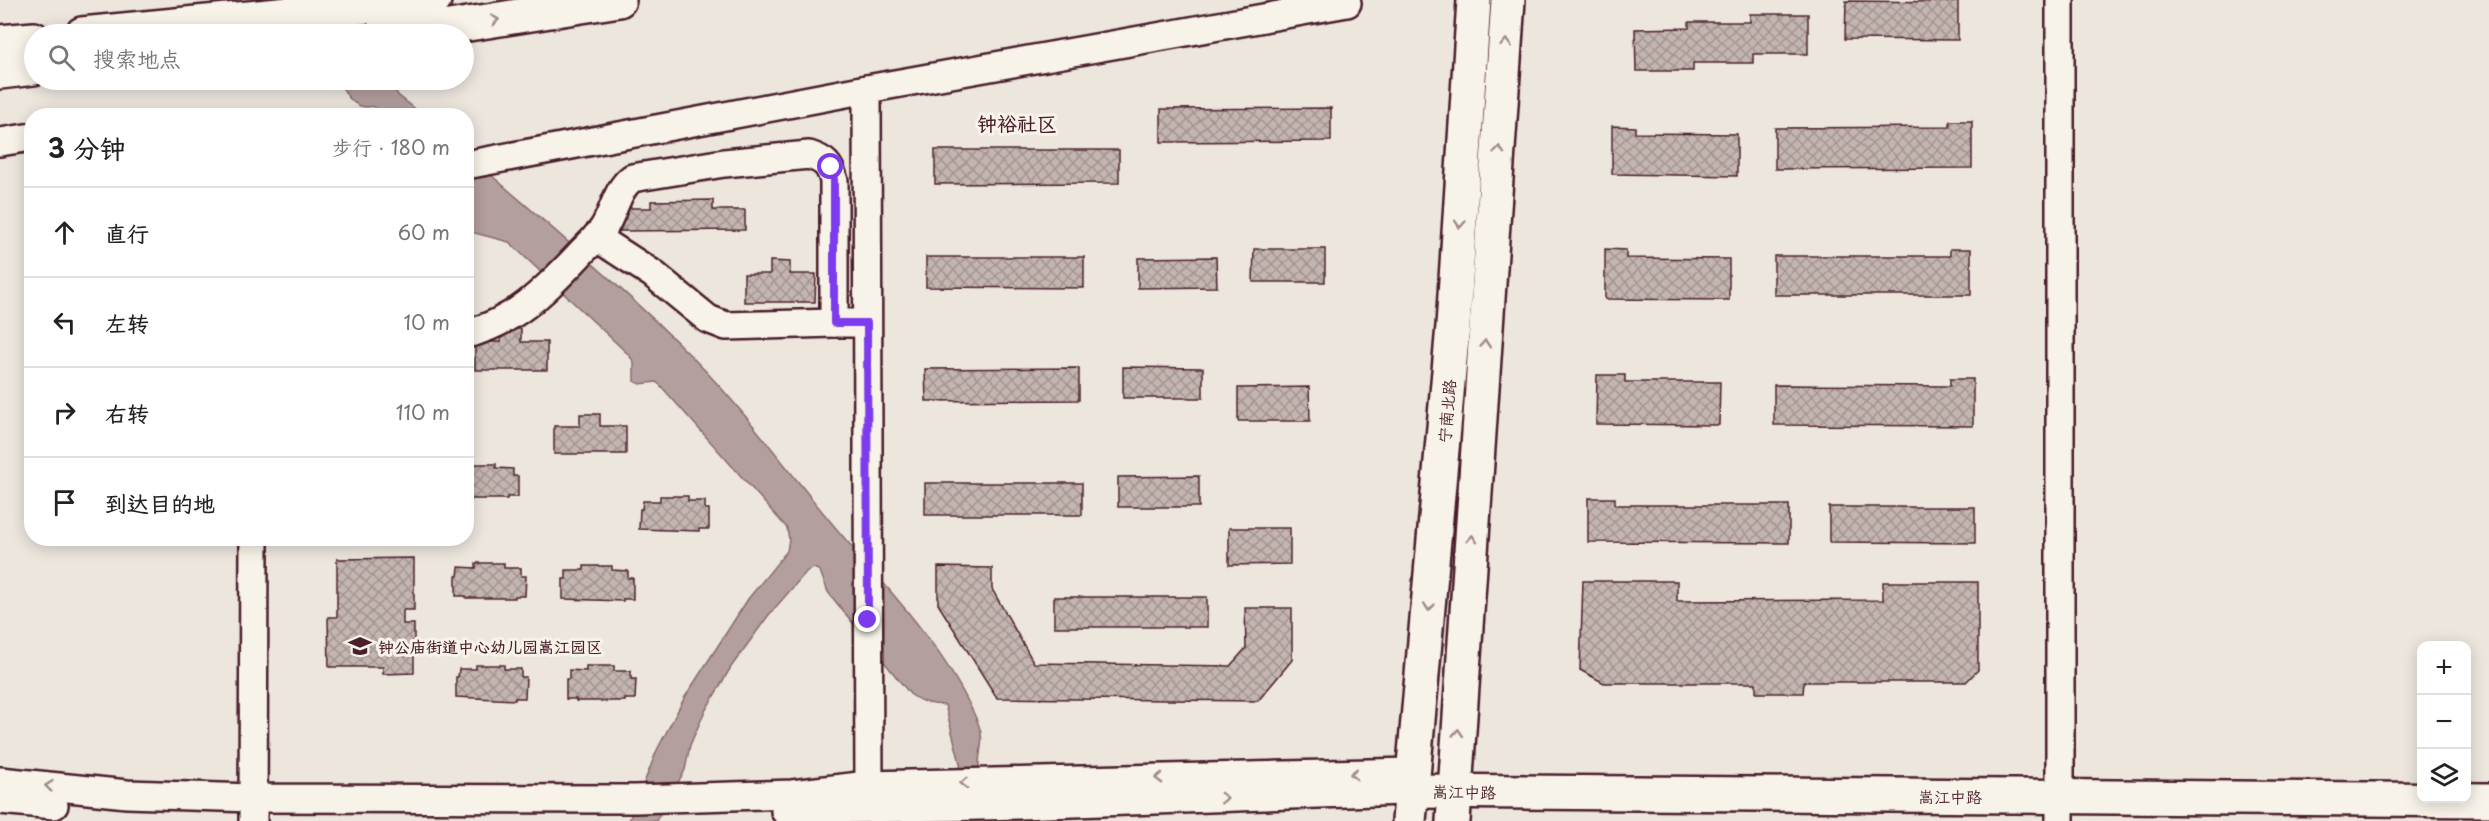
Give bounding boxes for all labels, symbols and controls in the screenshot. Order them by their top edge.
one-way arrow [490,14,499,26]
search box [24,24,474,90]
one-way arrow [1499,39,1512,48]
icon: search [45,41,78,74]
text: 搜索地点 [93,41,181,74]
district label: 钟裕社区 [977,108,1057,138]
text: 3 分钟 [48,128,125,167]
text: 步行 · 180 m [332,132,450,162]
one-way arrow [1492,145,1505,154]
route start [817,153,843,179]
icon: ahead [48,216,81,249]
text: 直行 [105,216,149,249]
text: 60 m [398,217,450,247]
one-way arrow [1453,220,1466,229]
icon: left [48,306,81,339]
text: 左转 [105,306,149,339]
text: 10 m [403,307,450,337]
one-way arrow [1479,340,1492,349]
street label: 宁南北路 [1431,378,1461,444]
icon: right [48,396,81,429]
text: 右转 [105,396,149,429]
text: 110 m [396,397,450,427]
icon: arrive [48,486,81,519]
text: 到达目的地 [105,486,215,519]
one-way arrow [1465,534,1478,543]
one-way arrow [1423,602,1435,612]
route end [854,606,880,632]
school or university icon: 钟公庙街道中心幼儿园嵩江园区 [347,633,373,659]
place label: 钟公庙街道中心幼儿园嵩江园区 [378,634,602,658]
map controls [2417,641,2471,803]
button: + [2417,641,2471,695]
button: − [2417,695,2471,749]
one-way arrow [1452,729,1465,738]
button: layers [2417,749,2471,803]
one-way arrow [1349,768,1358,780]
one-way arrow [1154,772,1163,785]
one-way arrow [959,777,968,789]
street label: 嵩江中路 [1432,778,1496,804]
one-way arrow [44,780,53,793]
street label: 嵩江中路 [1918,784,1982,808]
one-way arrow [1220,791,1229,804]

